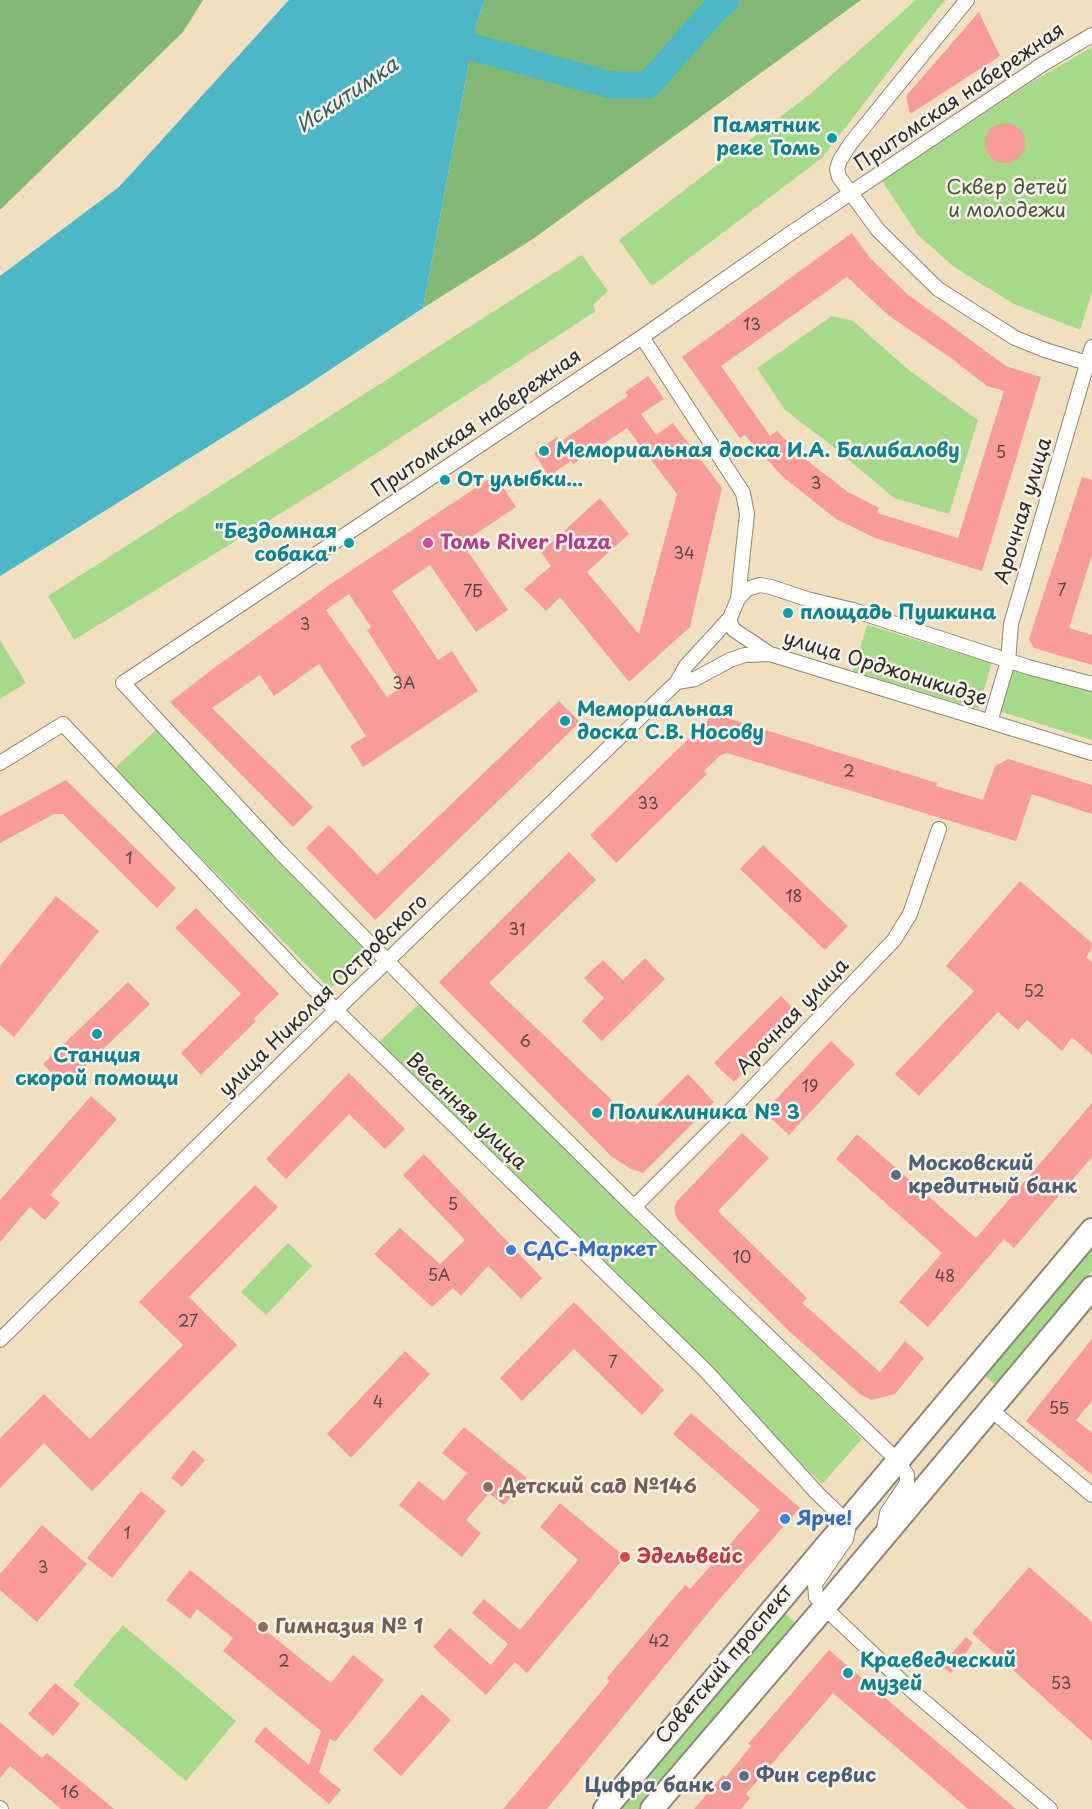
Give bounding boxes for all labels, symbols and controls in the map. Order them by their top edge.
street label: Притомская набережная [851,19,1069,177]
water label: Искитимка [293,53,403,139]
place label: Памятник реке Томь [713,114,820,161]
marker: Памятник реке Томь [825,131,839,145]
park label: Сквер детей и молодежи [946,176,1068,223]
house number: 13 [743,316,761,336]
street label: Притомская набережная [368,345,586,503]
street label: Арочная улица [990,435,1058,587]
place label: Мемориальная доска И.А. Балибалову [556,439,960,463]
marker: Мемориальная доска И.А. Балибалову [537,444,551,458]
house number: 5 [996,444,1006,464]
place label: От улыбки... [457,468,583,492]
marker: От улыбки... [438,473,452,487]
house number: 3 [811,475,821,495]
place label: "Бездомная собака" [215,520,337,567]
place label: Томь River Plaza [440,531,612,555]
marker: "Бездомная собака" [342,536,356,550]
marker: Томь River Plaza [421,536,435,550]
house number: 34 [673,545,695,565]
house number: 7 [1057,582,1067,602]
house number: 7Б [463,583,483,603]
place label: площадь Пушкина [800,601,996,625]
marker: площадь Пушкина [781,606,795,620]
house number: 3 [300,616,310,636]
street label: улица Орджоникидзе [780,627,990,711]
house number: 3А [393,675,415,695]
place label: Мемориальная доска С.В. Носову [577,698,764,745]
marker: Мемориальная доска С.В. Носову [558,714,572,728]
house number: 2 [843,763,855,783]
house number: 33 [637,795,659,815]
house number: 1 [125,850,133,870]
house number: 18 [785,888,803,908]
street label: улица Николая Островского [215,890,433,1102]
house number: 31 [509,921,525,941]
street label: Арочная улица [732,954,854,1080]
house number: 52 [1023,983,1045,1003]
marker: Станция скорой помощи [90,1027,104,1041]
house number: 6 [519,1033,531,1053]
place label: Станция скорой помощи [15,1044,179,1091]
street label: Весенняя улица [401,1048,531,1176]
house number: 19 [802,1078,818,1098]
place label: Поликлиника № 3 [609,1101,800,1125]
marker: Поликлиника № 3 [590,1106,604,1120]
place label: Московский кредитный банк [908,1152,1077,1199]
marker: Московский кредитный банк [889,1168,903,1182]
house number: 5 [448,1196,458,1216]
place label: СДС-Маркет [523,1238,657,1262]
marker: СДС-Маркет [504,1243,518,1257]
house number: 10 [733,1249,751,1269]
house number: 5А [428,1267,450,1287]
house number: 48 [935,1268,955,1288]
house number: 27 [178,1313,198,1333]
house number: 7 [608,1354,618,1374]
house number: 4 [373,1394,383,1414]
house number: 55 [1049,1400,1069,1420]
place label: Детский сад №146 [500,1475,697,1499]
marker: Детский сад №146 [481,1480,495,1494]
place label: Ярче! [797,1507,852,1531]
marker: Ярче! [778,1512,792,1526]
house number: 1 [123,1525,131,1545]
place label: Эдельвейс [637,1545,743,1569]
marker: Эдельвейс [618,1550,632,1564]
house number: 3 [38,1559,48,1579]
street label: Советский проспект [651,1581,799,1749]
place label: Гимназия № 1 [275,1615,423,1639]
marker: Гимназия № 1 [256,1620,270,1634]
house number: 42 [648,1633,670,1653]
place label: Краеведческий музей [860,1649,1016,1696]
house number: 2 [278,1653,290,1673]
marker: Краеведческий музей [841,1666,855,1680]
house number: 53 [1051,1675,1071,1695]
place label: Фин сервис [756,1764,876,1788]
marker: Фин сервис [737,1769,751,1783]
place label: Цифра банк [584,1774,714,1798]
marker: Цифра банк [719,1779,733,1793]
house number: 16 [61,1784,79,1804]

